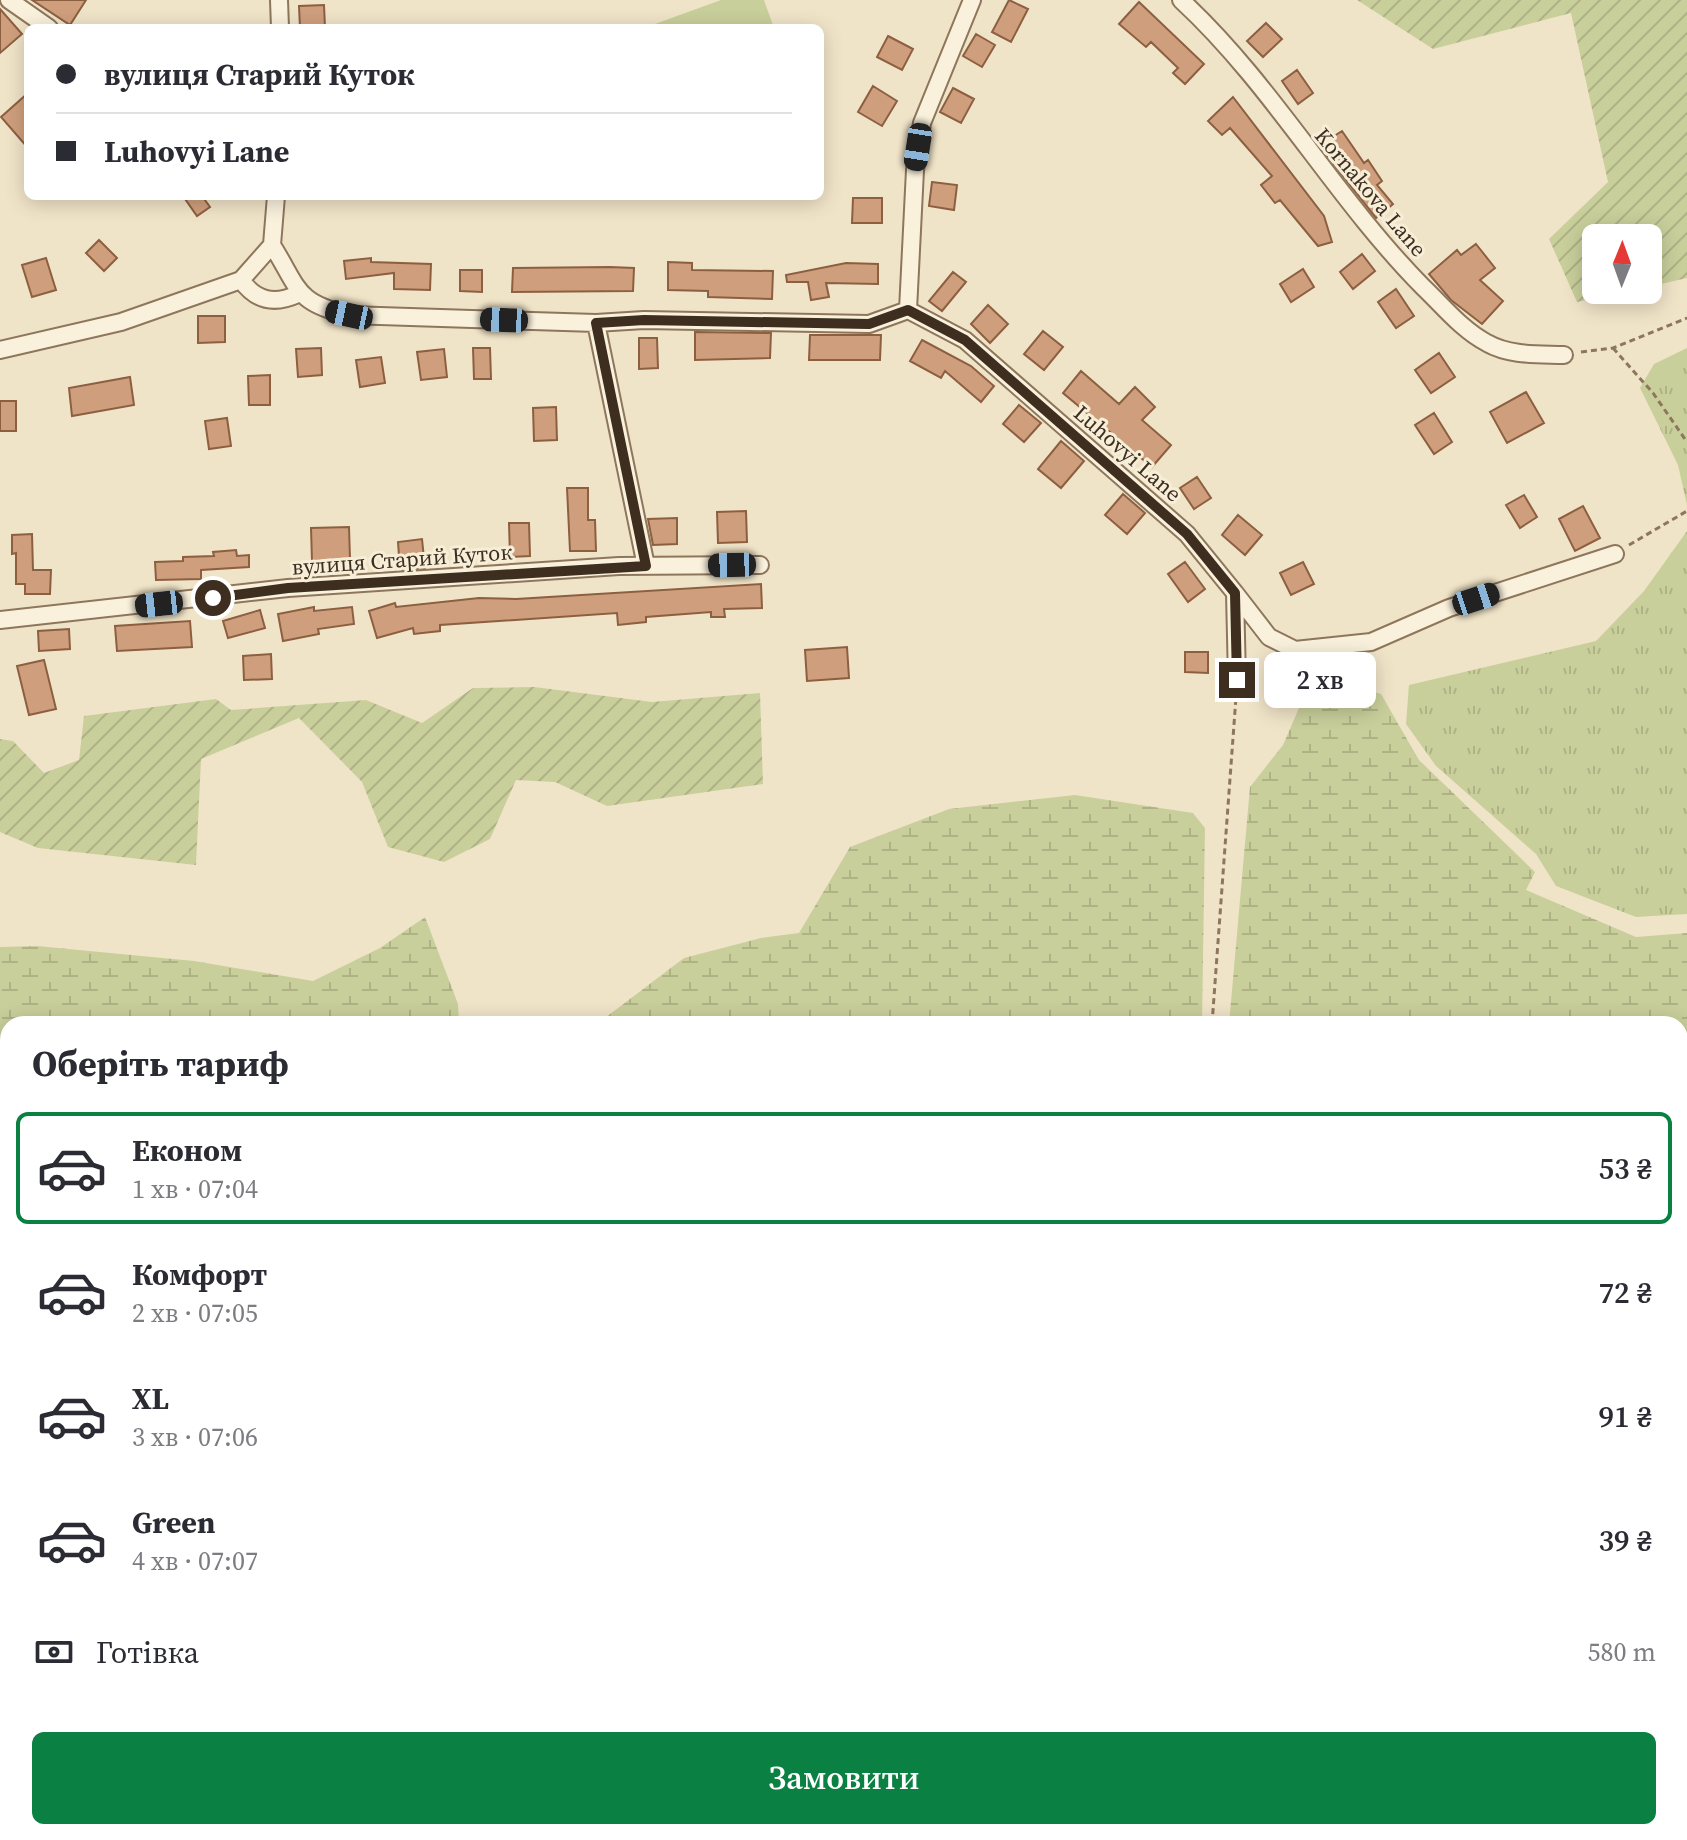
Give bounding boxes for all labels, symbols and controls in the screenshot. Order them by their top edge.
text: вулиця Старий Куток [104,54,415,95]
car [902,121,934,173]
street label: Kornakova Lane [1308,121,1434,263]
text: Luhovyi Lane [104,131,289,172]
north arrow [1582,224,1662,304]
map controls [1582,224,1662,304]
car [323,298,375,332]
car [480,307,528,333]
street label: Luhovyi Lane [1068,398,1188,508]
street label: вулиця Старий Куток [291,536,513,582]
car [708,553,756,577]
route start [195,580,231,616]
car [1449,580,1503,618]
car [134,590,184,618]
callout: 2 хв [1265,652,1377,708]
route end [1219,662,1255,698]
text: 2 хв [1296,662,1344,698]
text: Оберіть тариф [32,1039,289,1088]
text: Економ [132,1130,242,1171]
icon: car [36,1132,108,1204]
text: 53 ₴ [1598,1148,1652,1189]
text: 1 хв · 07:04 [132,1171,258,1207]
text: Комфорт [132,1254,267,1295]
icon: car [36,1256,108,1328]
text: 72 ₴ [1598,1272,1652,1313]
text: 2 хв · 07:05 [132,1295,258,1331]
text: XL [132,1378,169,1419]
icon: car [36,1380,108,1452]
text: 91 ₴ [1598,1396,1652,1437]
text: 3 хв · 07:06 [132,1419,258,1455]
text: Green [132,1502,215,1543]
icon: car [36,1504,108,1576]
text: 39 ₴ [1598,1520,1652,1561]
text: 4 хв · 07:07 [132,1543,258,1579]
icon: cash [32,1630,76,1674]
text: Готівка [96,1632,199,1673]
text: 580 m [1588,1634,1656,1670]
button: Замовити [32,1732,1656,1824]

